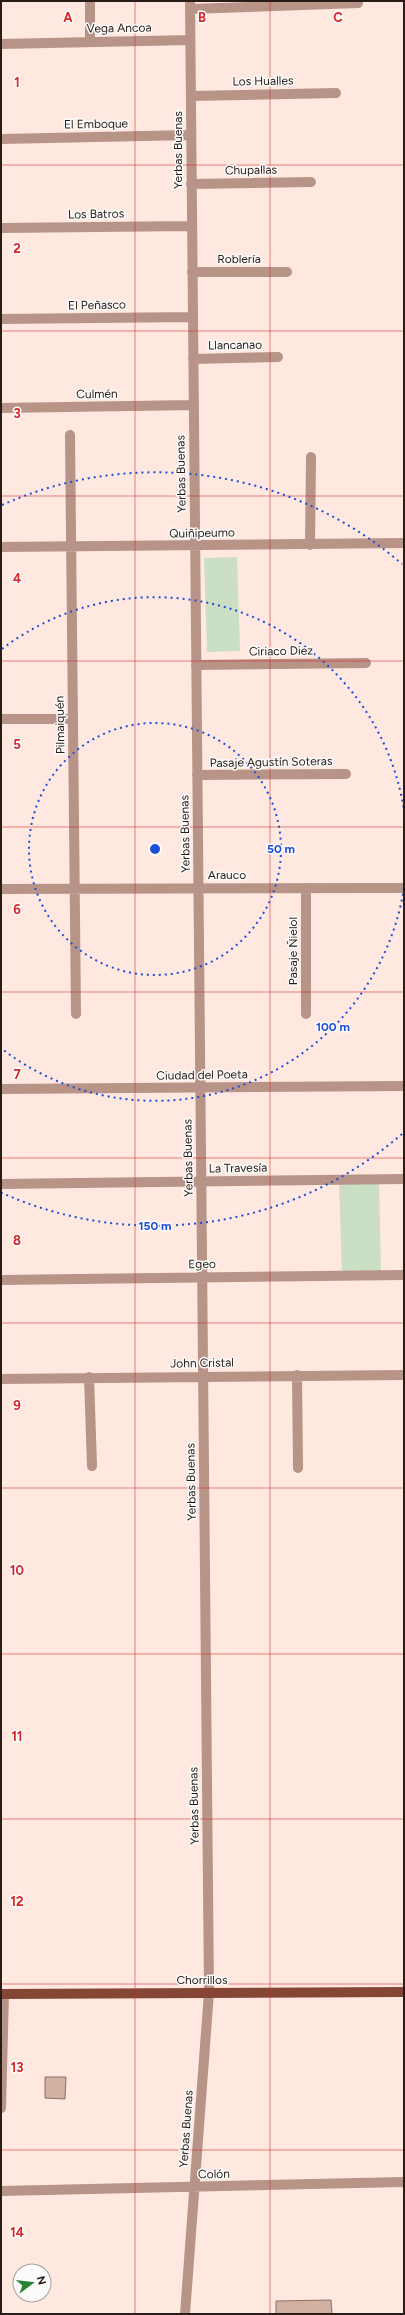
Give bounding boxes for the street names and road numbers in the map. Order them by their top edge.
street label: Vega Ancoa [86,20,152,36]
street label: Los Hualles [232,73,294,89]
street label: Yerbas Buenas [171,111,185,189]
street label: El Emboque [64,116,129,132]
street label: Chupallas [225,163,278,177]
street label: Los Batros [68,207,125,221]
street label: Roblería [217,252,261,266]
street label: El Peñasco [68,297,126,313]
street label: Llancanao [208,338,262,352]
street label: Culmén [76,387,118,401]
street label: Yerbas Buenas [173,435,189,513]
street label: Quiñipeumo [169,525,235,541]
street label: Ciriaco Diez [249,643,313,659]
street label: Pilmaiquén [52,695,68,754]
street label: Pasaje Agustín Soteras [209,754,333,770]
street label: Yerbas Buenas [177,795,193,873]
street label: Arauco [208,868,246,882]
street label: Pasaje Ñielol [286,917,300,985]
street label: Ciudad del Poeta [156,1067,248,1083]
street label: Yerbas Buenas [180,1119,196,1197]
street label: La Travesía [209,1160,267,1176]
street label: Egeo [188,1257,216,1271]
street label: John Cristal [170,1355,234,1371]
street label: Yerbas Buenas [183,1443,199,1521]
street label: Yerbas Buenas [186,1767,202,1845]
street label: Chorrillos [176,1973,228,1987]
street label: Yerbas Buenas [176,2089,196,2168]
street label: Colón [198,2167,230,2181]

